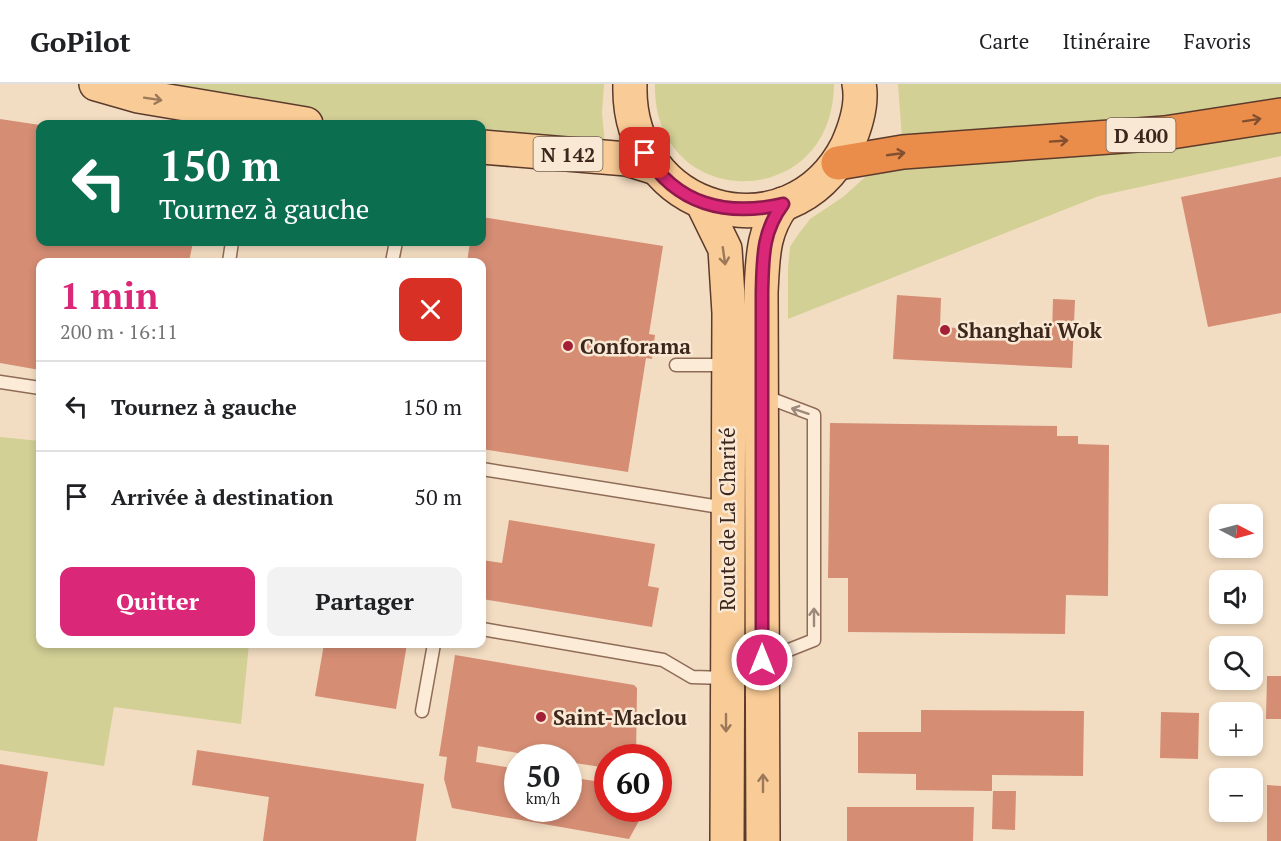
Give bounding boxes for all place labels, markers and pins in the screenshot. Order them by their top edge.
pin [619,127,670,178]
place label: Shanghaï Wok [957,316,1103,344]
marker: Shanghaï Wok [938,323,952,337]
place label: Conforama [580,332,691,360]
marker: Conforama [561,339,575,353]
place label: Saint-Maclou [553,703,687,731]
marker: Saint-Maclou [534,710,548,724]

